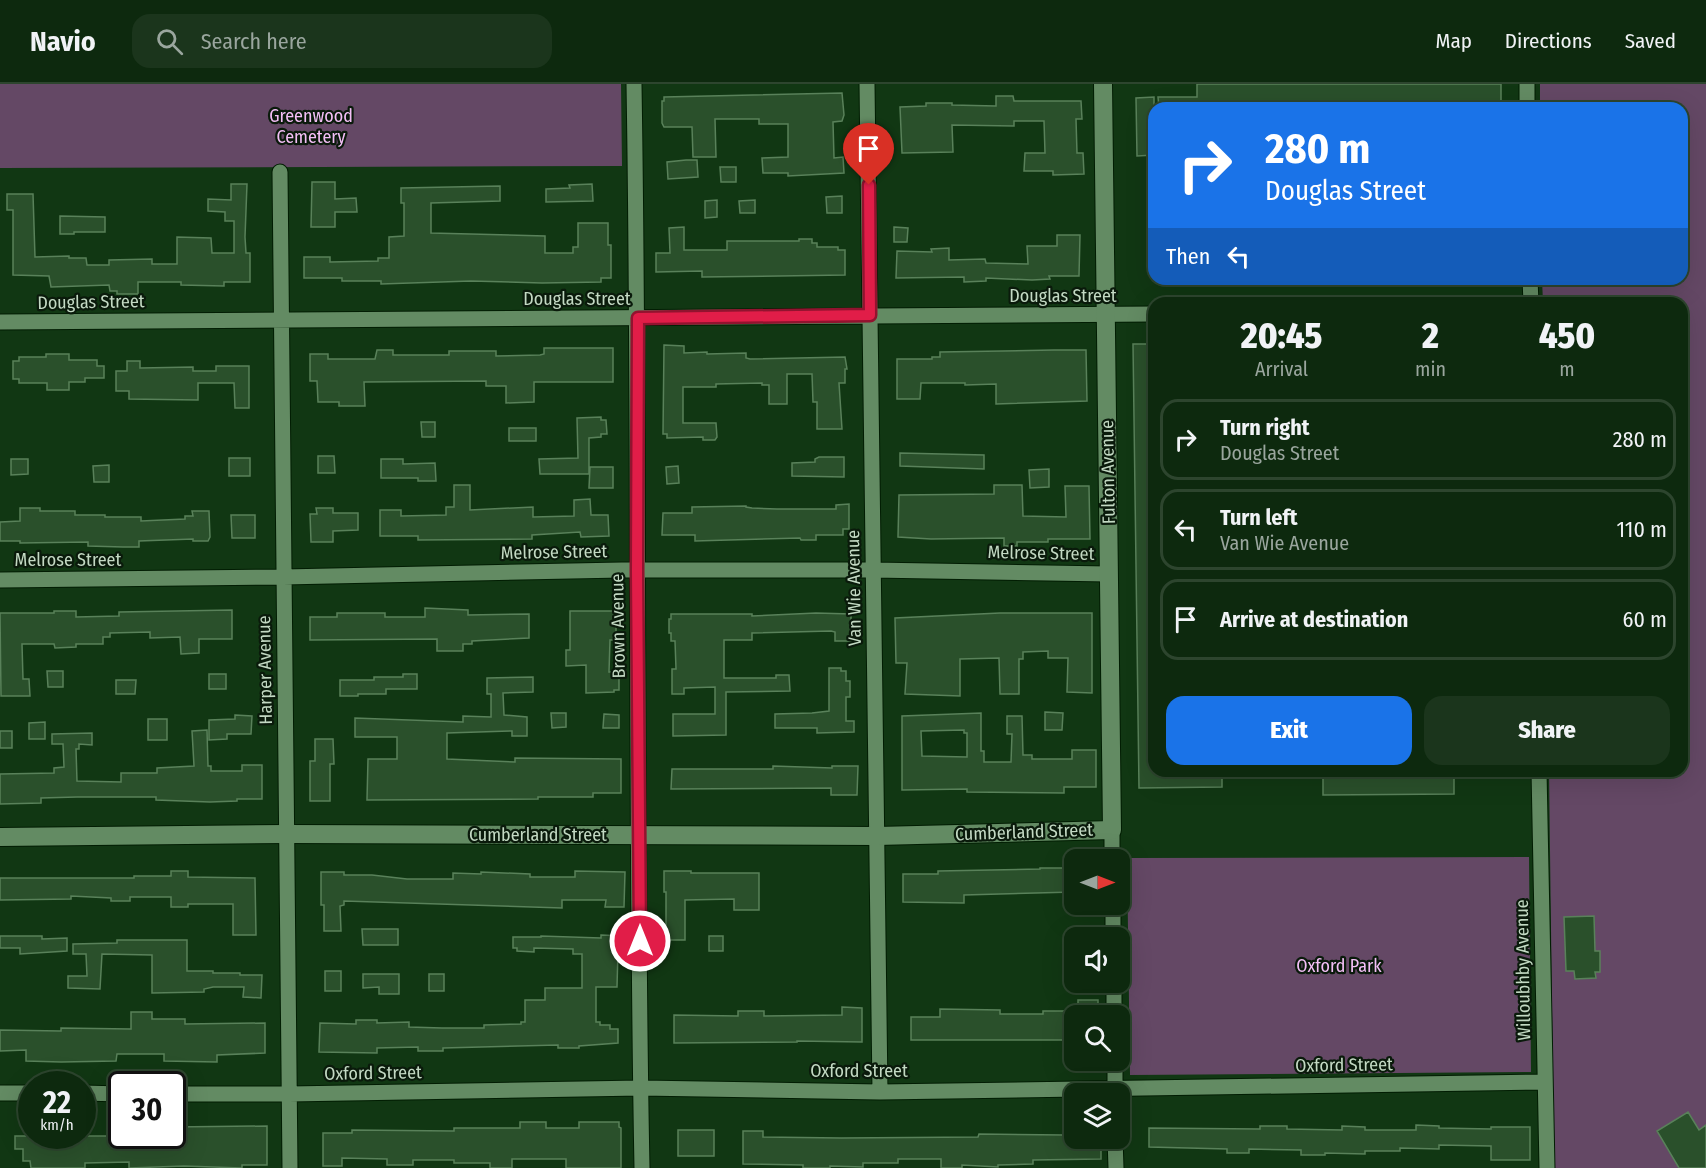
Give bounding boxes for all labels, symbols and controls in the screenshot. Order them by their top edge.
search box [132,14,552,68]
text: Navio [30,25,96,58]
icon: search [153,25,186,58]
text: Search here [201,28,307,55]
text: Map [1435,28,1472,54]
text: Directions [1505,28,1592,54]
text: Saved [1625,28,1676,54]
park label: Greenwood Cemetery [269,105,353,148]
pin [843,123,894,185]
text: 280 m [1265,124,1370,174]
icon: right [1166,126,1244,204]
icon: arrive [852,132,885,165]
text: Douglas Street [1265,175,1426,207]
icon: left [1222,240,1255,273]
text: Then [1166,243,1210,270]
street label: Douglas Street [1009,285,1117,307]
street label: Douglas Street [523,288,631,310]
street label: Douglas Street [37,290,145,314]
text: 20:45 [1241,314,1322,358]
text: 2 [1422,314,1439,358]
text: 450 [1539,314,1595,358]
text: Arrival [1255,357,1308,381]
text: min [1415,357,1446,381]
text: m [1559,357,1575,381]
text: Turn right [1220,414,1309,441]
street label: Fulton Avenue [1096,420,1120,524]
icon: right [1169,423,1202,456]
text: 280 m [1613,426,1667,453]
text: Douglas Street [1220,441,1339,465]
text: Turn left [1220,504,1298,531]
icon: left [1169,513,1202,546]
text: 110 m [1617,516,1667,543]
street label: Van Wie Avenue [842,530,866,646]
text: Van Wie Avenue [1220,531,1349,555]
street label: Melrose Street [500,540,608,564]
street label: Melrose Street [987,541,1095,565]
street label: Melrose Street [15,549,121,571]
street label: Brown Avenue [606,573,630,679]
icon: arrive [1169,603,1202,636]
text: Arrive at destination [1220,606,1408,633]
text: 60 m [1623,606,1667,633]
street label: Harper Avenue [253,615,277,725]
button: Exit [1166,696,1412,765]
button: Share [1424,696,1670,765]
street label: Cumberland Street [955,819,1093,845]
street label: Cumberland Street [469,824,607,846]
north arrow [1064,849,1130,915]
map controls [1064,849,1130,1149]
street label: Willoubhby Avenue [1511,899,1535,1041]
position arrow [608,909,672,973]
button: sound [1064,927,1130,993]
park label: Oxford Park [1296,955,1382,977]
button: search [1064,1005,1130,1071]
street label: Oxford Street [1295,1053,1393,1077]
street label: Oxford Street [810,1060,908,1082]
street label: Oxford Street [324,1061,422,1085]
speed limit sign: 30 [108,1071,186,1149]
button: layers [1064,1083,1130,1149]
text: 22 [43,1085,71,1121]
text: km/h [40,1116,74,1134]

